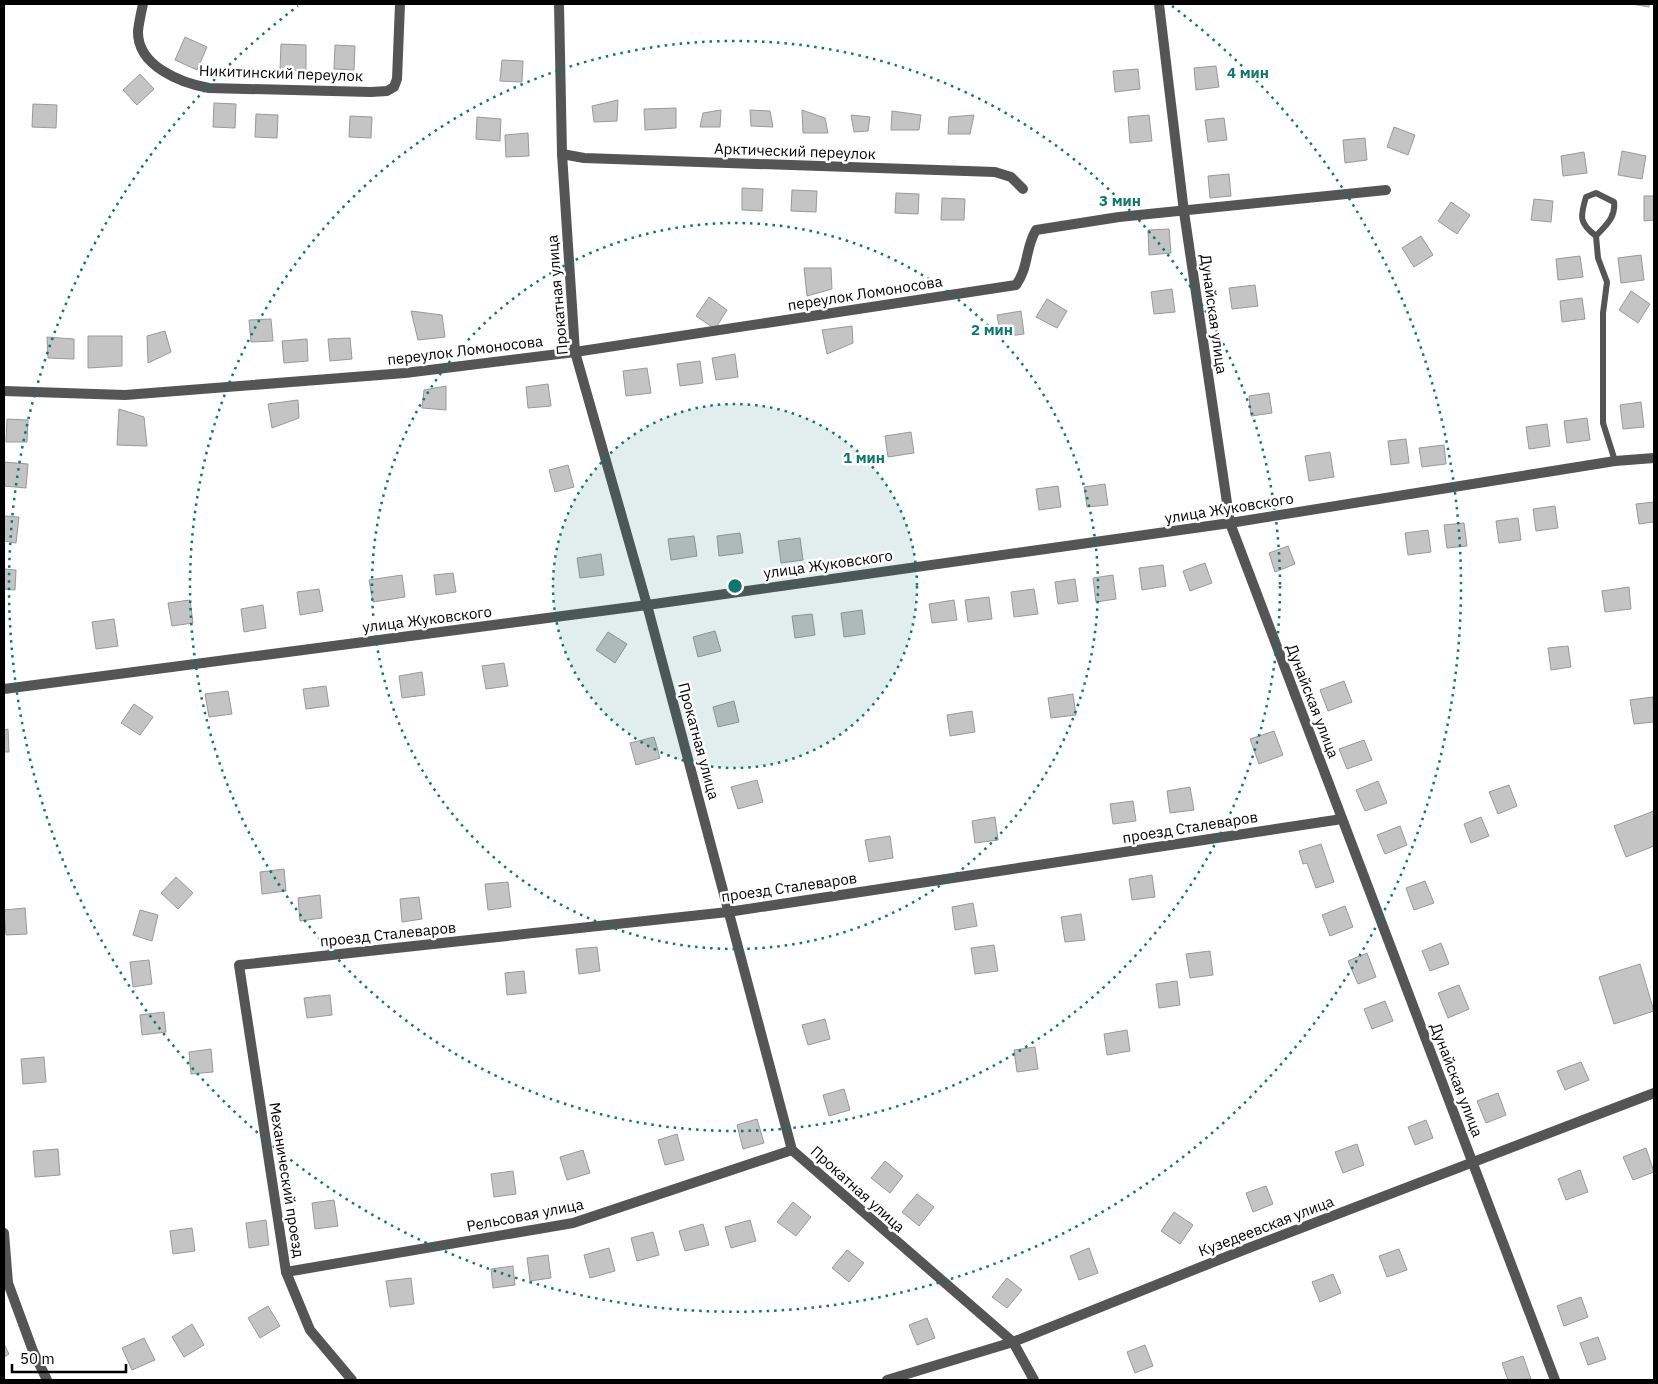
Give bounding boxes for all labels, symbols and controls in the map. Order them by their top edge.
street label: Никитинский переулок [199,61,363,85]
text: 4 мин [1227,63,1269,82]
street label: Арктический переулок [714,139,876,163]
text: 3 мин [1099,191,1141,210]
street label: Прокатная улица [542,234,572,356]
street label: Дунайская улица [1196,253,1232,375]
street label: переулок Ломоносова [786,271,944,315]
text: 2 мин [971,320,1013,339]
street label: переулок Ломоносова [386,331,544,369]
text: 1 мин [843,448,885,467]
street label: улица Жуковского [1163,488,1295,528]
street label: улица Жуковского [762,546,894,582]
centre of rings [726,577,744,595]
street label: улица Жуковского [361,602,493,636]
street label: Дунайская улица [1283,641,1343,761]
street label: Прокатная улица [674,680,724,802]
street label: проезд Сталеваров [1121,807,1259,847]
street label: проезд Сталеваров [720,868,858,906]
street label: проезд Сталеваров [319,917,457,951]
street label: Дунайская улица [1427,1020,1487,1140]
street label: Механический проезд [265,1101,309,1259]
street label: Прокатная улица [807,1142,909,1236]
street label: Кузедеевская улица [1196,1191,1336,1261]
street label: Рельсовая улица [465,1194,585,1236]
scale bar [12,1342,126,1374]
text: 50 m [20,1349,55,1368]

